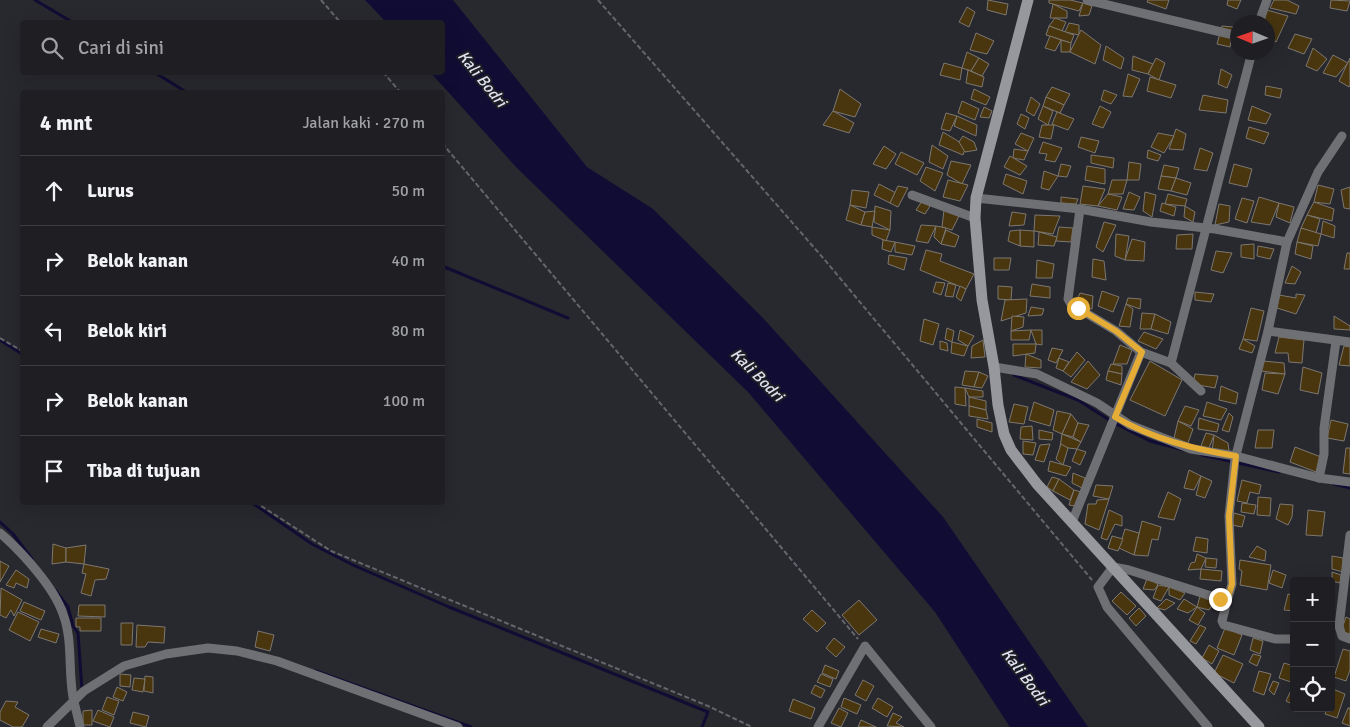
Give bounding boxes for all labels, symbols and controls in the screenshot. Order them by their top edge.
north arrow [1230,15,1275,60]
search box [20,20,445,75]
icon: search [38,34,66,62]
text: Cari di sini [78,36,164,60]
water label: Kali Bodri [453,47,512,113]
text: 4 mnt [40,110,92,136]
text: Jalan kaki · 270 m [303,113,425,133]
icon: ahead [40,177,68,205]
text: Lurus [87,179,134,203]
text: 50 m [391,181,425,201]
icon: right [40,247,68,275]
text: Belok kanan [87,249,188,273]
text: 40 m [391,251,425,271]
route start [1067,297,1090,320]
icon: left [40,317,68,345]
text: Belok kiri [87,319,167,343]
text: 80 m [391,321,425,341]
water label: Kali Bodri [726,344,789,407]
icon: right [40,387,68,415]
text: Belok kanan [87,389,188,413]
text: 100 m [383,391,425,411]
icon: arrive [40,457,68,485]
text: Tiba di tujuan [87,459,200,483]
map controls [1290,577,1335,712]
button: + [1290,577,1335,622]
route end [1209,588,1232,611]
button: − [1290,622,1335,667]
water label: Kali Bodri [997,644,1054,711]
button: locate [1290,667,1335,712]

